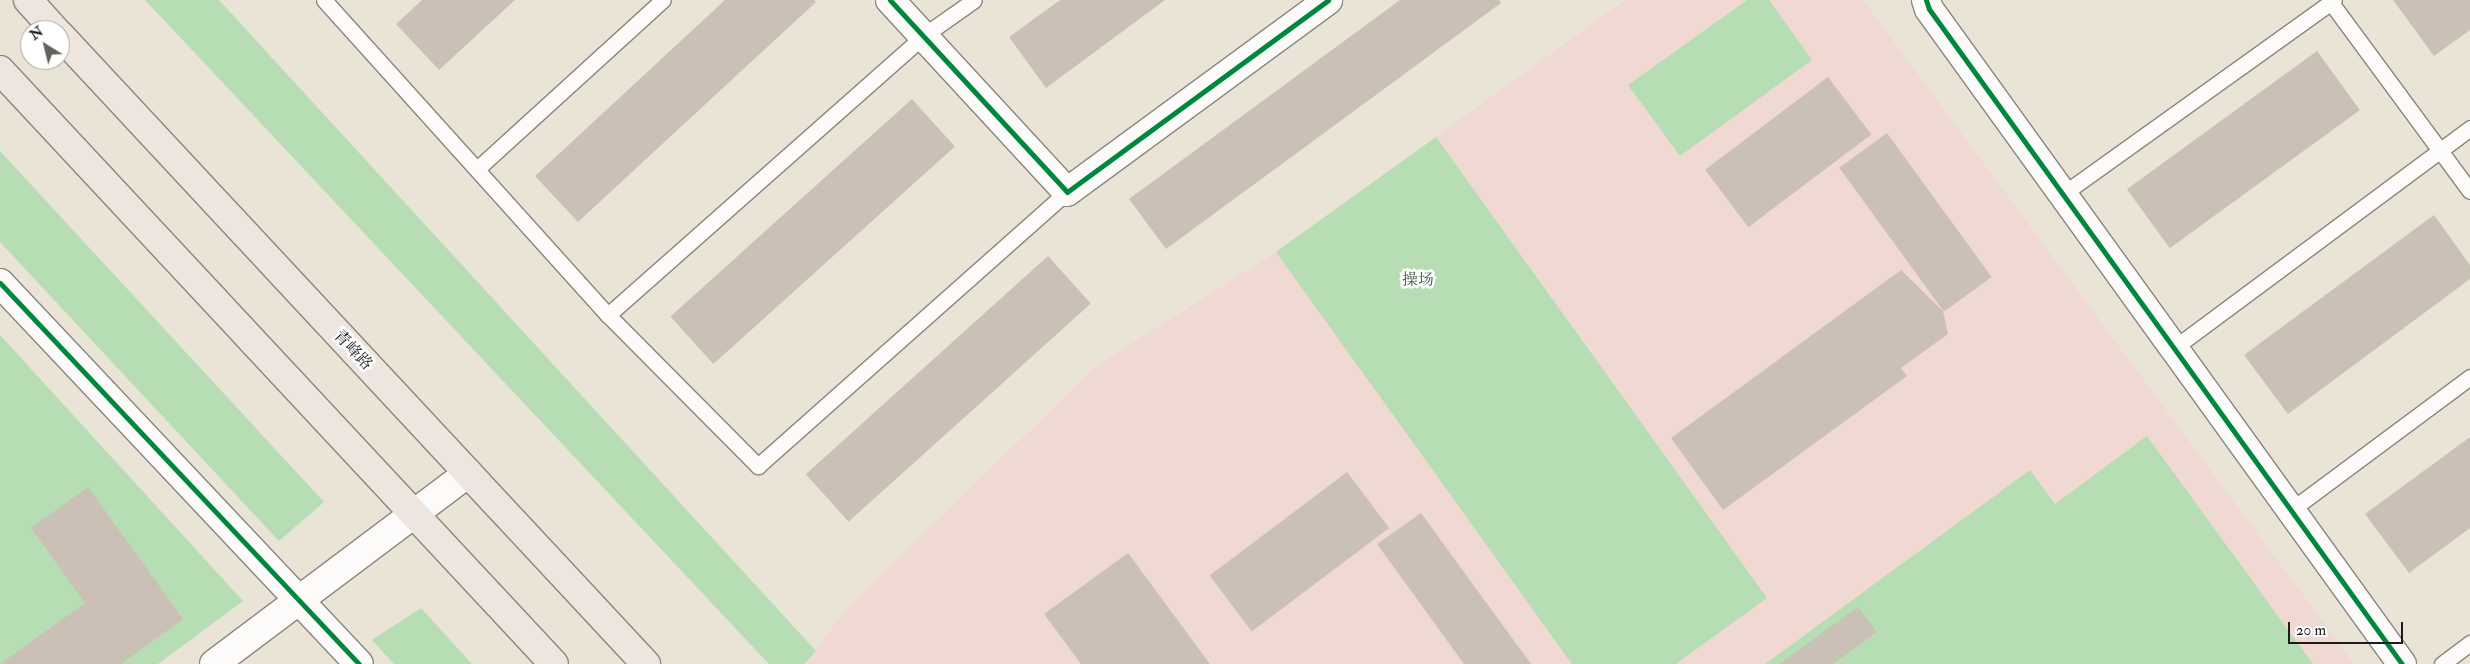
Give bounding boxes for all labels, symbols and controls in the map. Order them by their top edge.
north arrow [20,20,70,70]
text: N [26,23,47,44]
park label: 操场 [1402,270,1434,290]
street label: 青峰路 [330,326,376,374]
scale bar [2290,612,2405,644]
text: 20 m [2296,621,2326,640]

